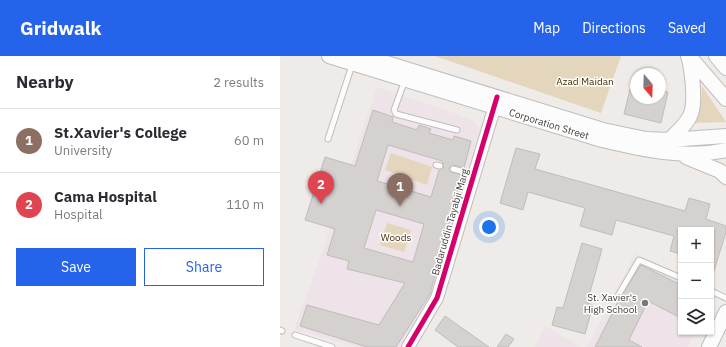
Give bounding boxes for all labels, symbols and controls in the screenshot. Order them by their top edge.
text: Gridwalk [20,16,102,40]
text: Map [533,19,560,37]
text: Directions [582,19,646,37]
text: Saved [668,19,706,37]
north arrow [630,68,666,104]
text: Nearby [16,71,74,93]
text: 2 results [213,74,264,91]
park label: Azad Maidan [556,75,614,88]
street label: Corporation Street [507,106,591,142]
text: St.Xavier's College [54,123,187,142]
text: 1 [25,132,33,149]
text: 60 m [234,132,264,149]
text: University [54,142,112,159]
street label: Badaruddin Tayabji Marg [429,166,472,277]
pin: 2 [308,171,334,204]
pin: 1 [387,173,413,206]
text: Cama Hospital [54,187,157,206]
text: 2 [25,196,33,213]
text: 110 m [226,196,264,213]
text: Hospital [54,206,103,223]
your location [479,217,499,237]
map controls [678,227,714,335]
button: + [678,227,714,263]
park label: Woods [381,231,411,244]
button: Save [16,248,136,286]
button: Share [144,248,264,286]
button: − [678,263,714,299]
place label: St. Xavier's High School [584,291,637,316]
marker: St. Xavier's High School [640,298,650,308]
button: layers [678,299,714,335]

